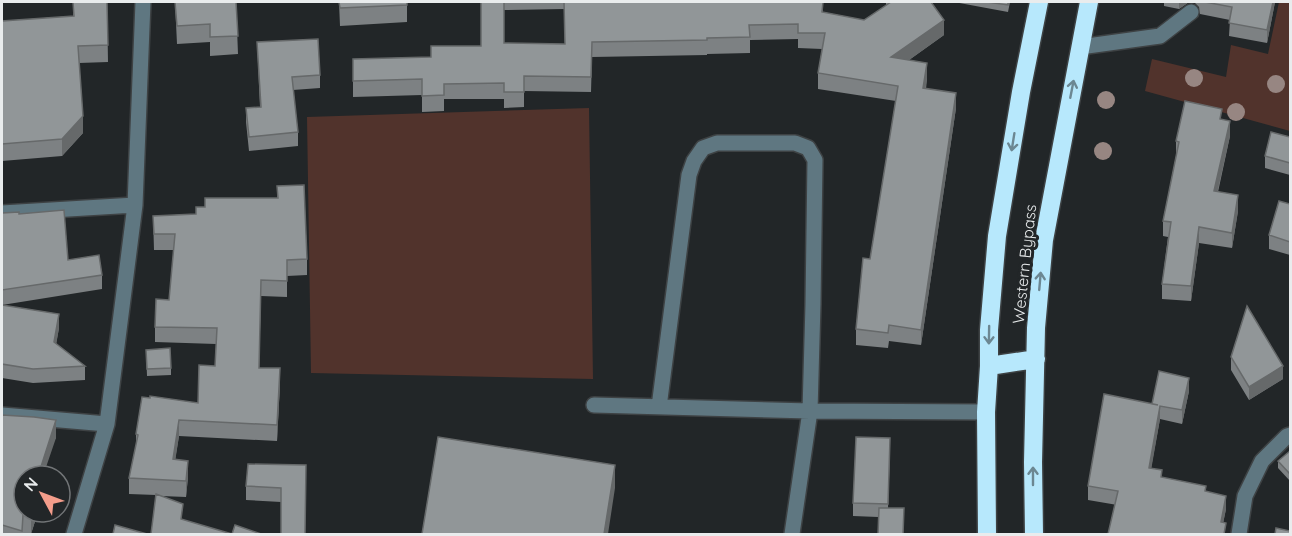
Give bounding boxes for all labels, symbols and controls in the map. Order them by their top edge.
one-way arrow [1067,80,1078,99]
one-way arrow [1007,131,1018,151]
street label: Western Bypass [1008,203,1040,325]
one-way arrow [1035,272,1046,292]
one-way arrow [983,324,995,344]
north arrow [12,464,72,524]
one-way arrow [1027,467,1039,487]
text: N [19,473,42,495]

